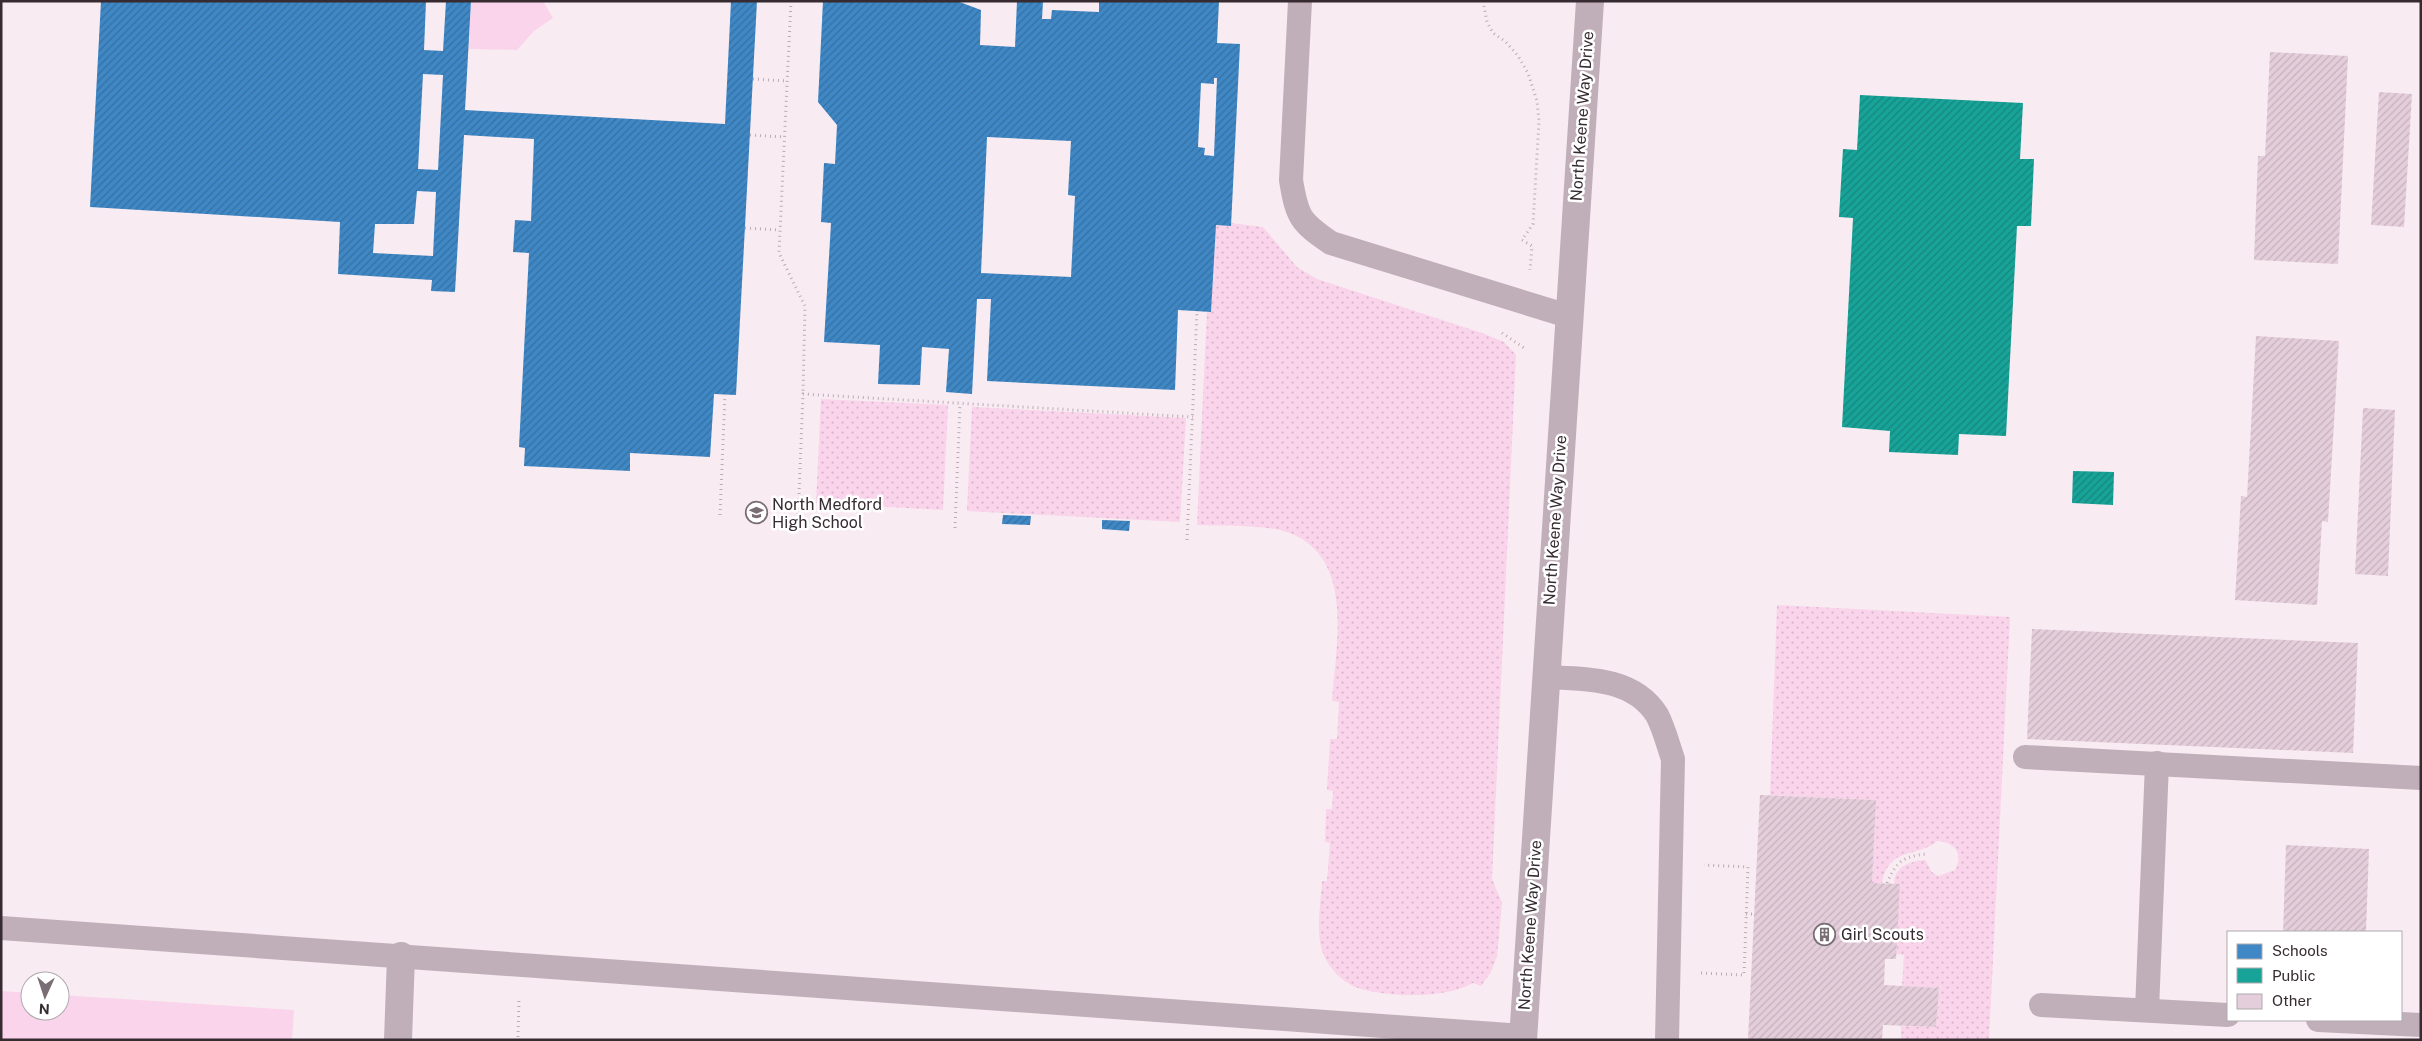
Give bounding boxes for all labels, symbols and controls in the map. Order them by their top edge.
street label: North Keene Way Drive [1567,30,1597,202]
street label: North Keene Way Drive [1540,434,1570,606]
place label: North Medford High School [772,495,882,532]
school or university icon: North Medford High School [744,501,768,525]
street label: North Keene Way Drive [1515,839,1545,1011]
building icon: Girl Scouts [1813,922,1837,946]
place label: Girl Scouts [1841,925,1924,944]
legend [2227,931,2402,1021]
text: Schools [2272,942,2328,959]
text: Public [2272,967,2316,984]
north arrow [20,971,70,1021]
text: Other [2272,992,2312,1009]
text: N [38,1001,50,1017]

